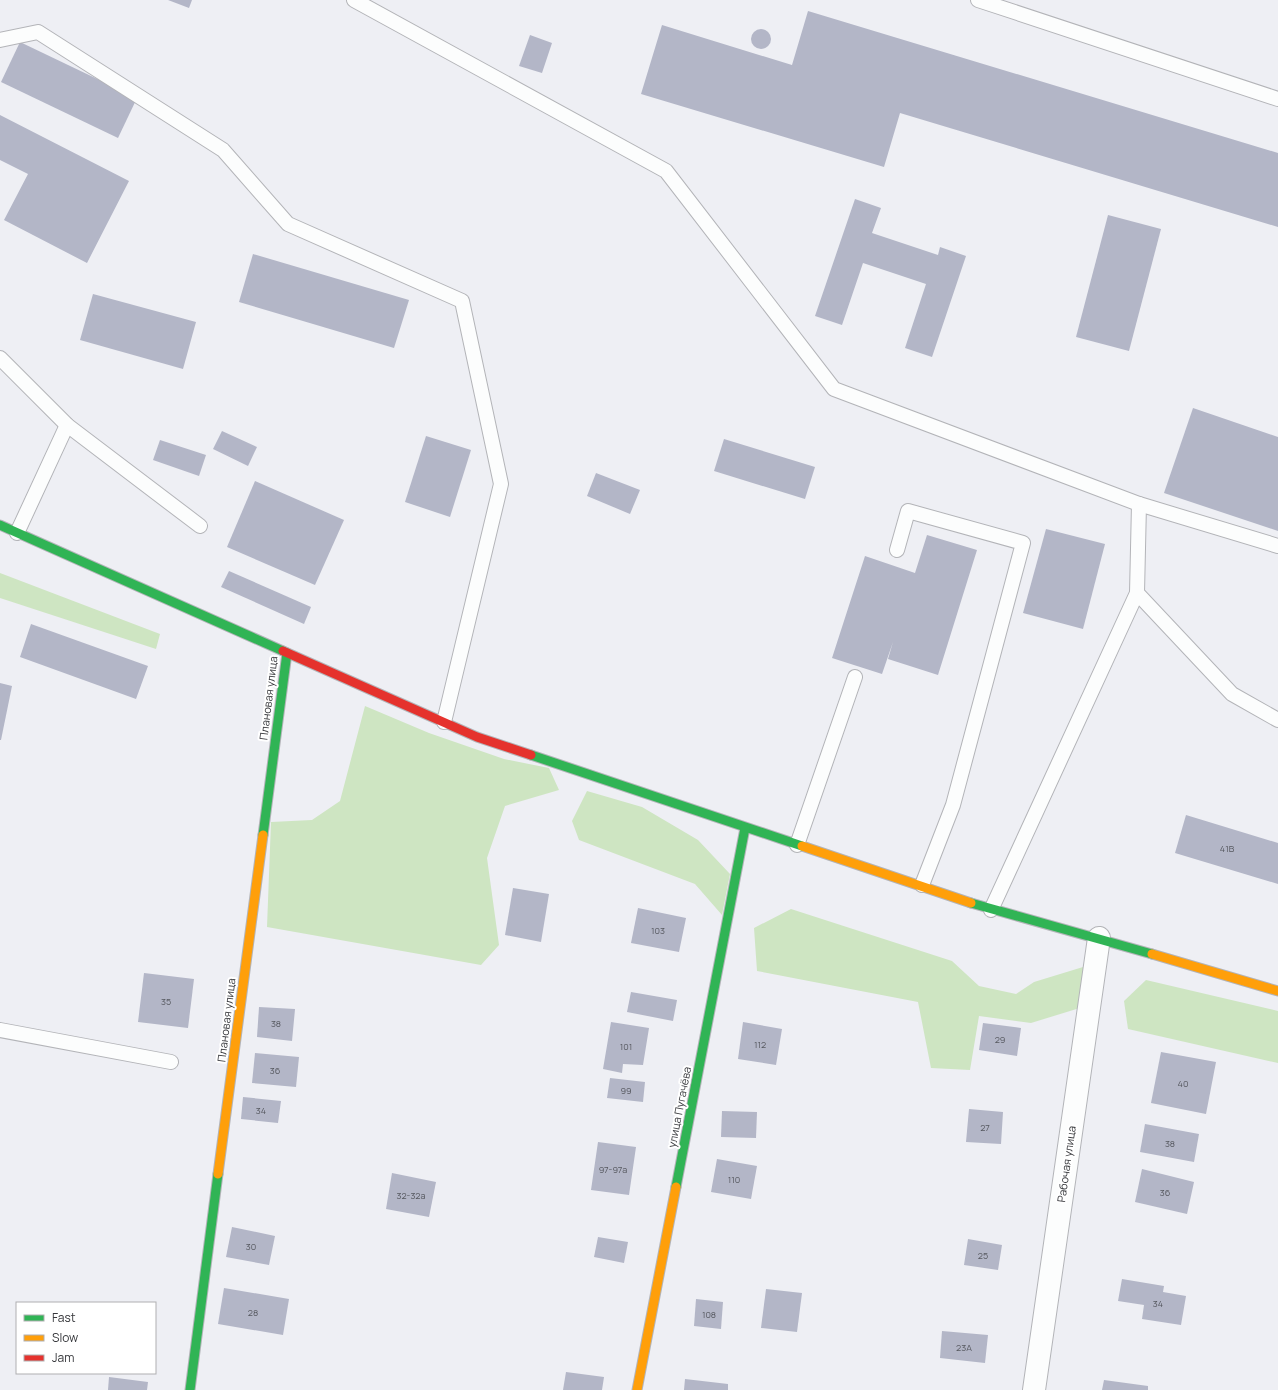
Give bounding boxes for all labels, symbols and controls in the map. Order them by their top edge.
street label: Плановая улица [255,655,281,741]
house number: 41В [1220,842,1235,855]
house number: 103 [651,924,665,937]
street label: Плановая улица [213,977,239,1063]
house number: 35 [161,995,171,1008]
house number: 38 [271,1017,281,1030]
house number: 29 [995,1033,1005,1046]
house number: 112 [754,1038,766,1051]
house number: 101 [620,1040,632,1053]
house number: 36 [270,1064,281,1077]
street label: улица Пугачёва [664,1065,694,1149]
house number: 40 [1178,1077,1188,1090]
house number: 99 [620,1084,632,1097]
house number: 34 [256,1104,266,1117]
house number: 27 [980,1121,990,1134]
street label: Рабочая улица [1053,1125,1079,1203]
house number: 38 [1165,1137,1175,1150]
house number: 97-97а [599,1163,627,1176]
house number: 110 [728,1173,740,1186]
house number: 36 [1160,1186,1171,1199]
house number: 32-32а [397,1189,426,1202]
house number: 30 [246,1240,256,1253]
house number: 25 [978,1249,988,1262]
house number: 34 [1153,1297,1163,1310]
legend [16,1302,156,1374]
house number: 28 [248,1306,258,1319]
house number: 108 [702,1308,716,1321]
text: Fast [52,1309,76,1326]
text: Slow [52,1329,78,1346]
house number: 23А [956,1341,972,1354]
text: Jam [52,1349,74,1366]

